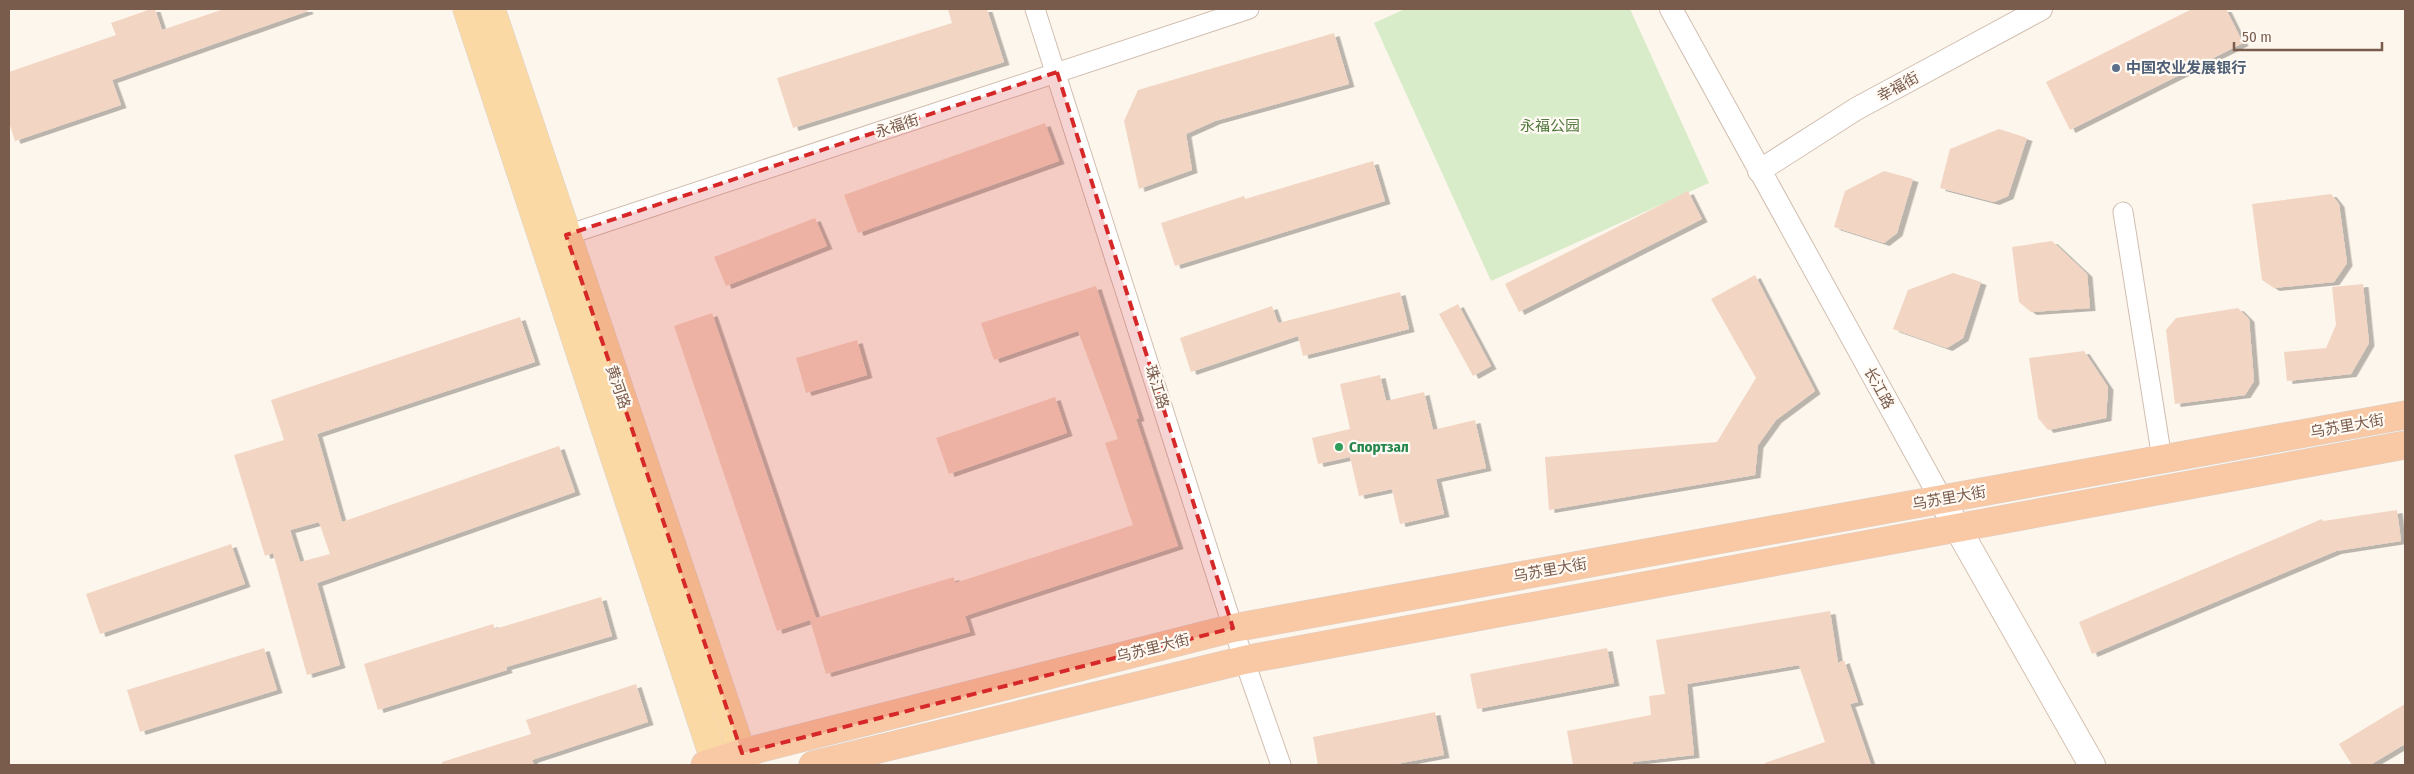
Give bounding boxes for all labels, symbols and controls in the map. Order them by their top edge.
scale bar [2234,20,2382,52]
text: 50 m [2242,28,2272,46]
place label: 中国农业发展银行 [2126,59,2246,77]
marker: 中国农业发展银行 [2110,62,2122,74]
street label: 幸福街 [1874,68,1922,106]
street label: 永福街 [873,110,921,142]
park label: 永福公园 [1520,117,1580,135]
street label: 黄河路 [602,363,634,411]
street label: 珠江路 [1141,363,1173,411]
street label: 长江路 [1860,364,1898,412]
street label: 乌苏里大街 [2308,411,2386,441]
place label: Спортзал [1349,438,1409,456]
marker: Спортзал [1333,441,1345,453]
street label: 乌苏里大街 [1910,483,1988,513]
street label: 乌苏里大街 [1511,555,1589,585]
street label: 乌苏里大街 [1114,630,1192,666]

